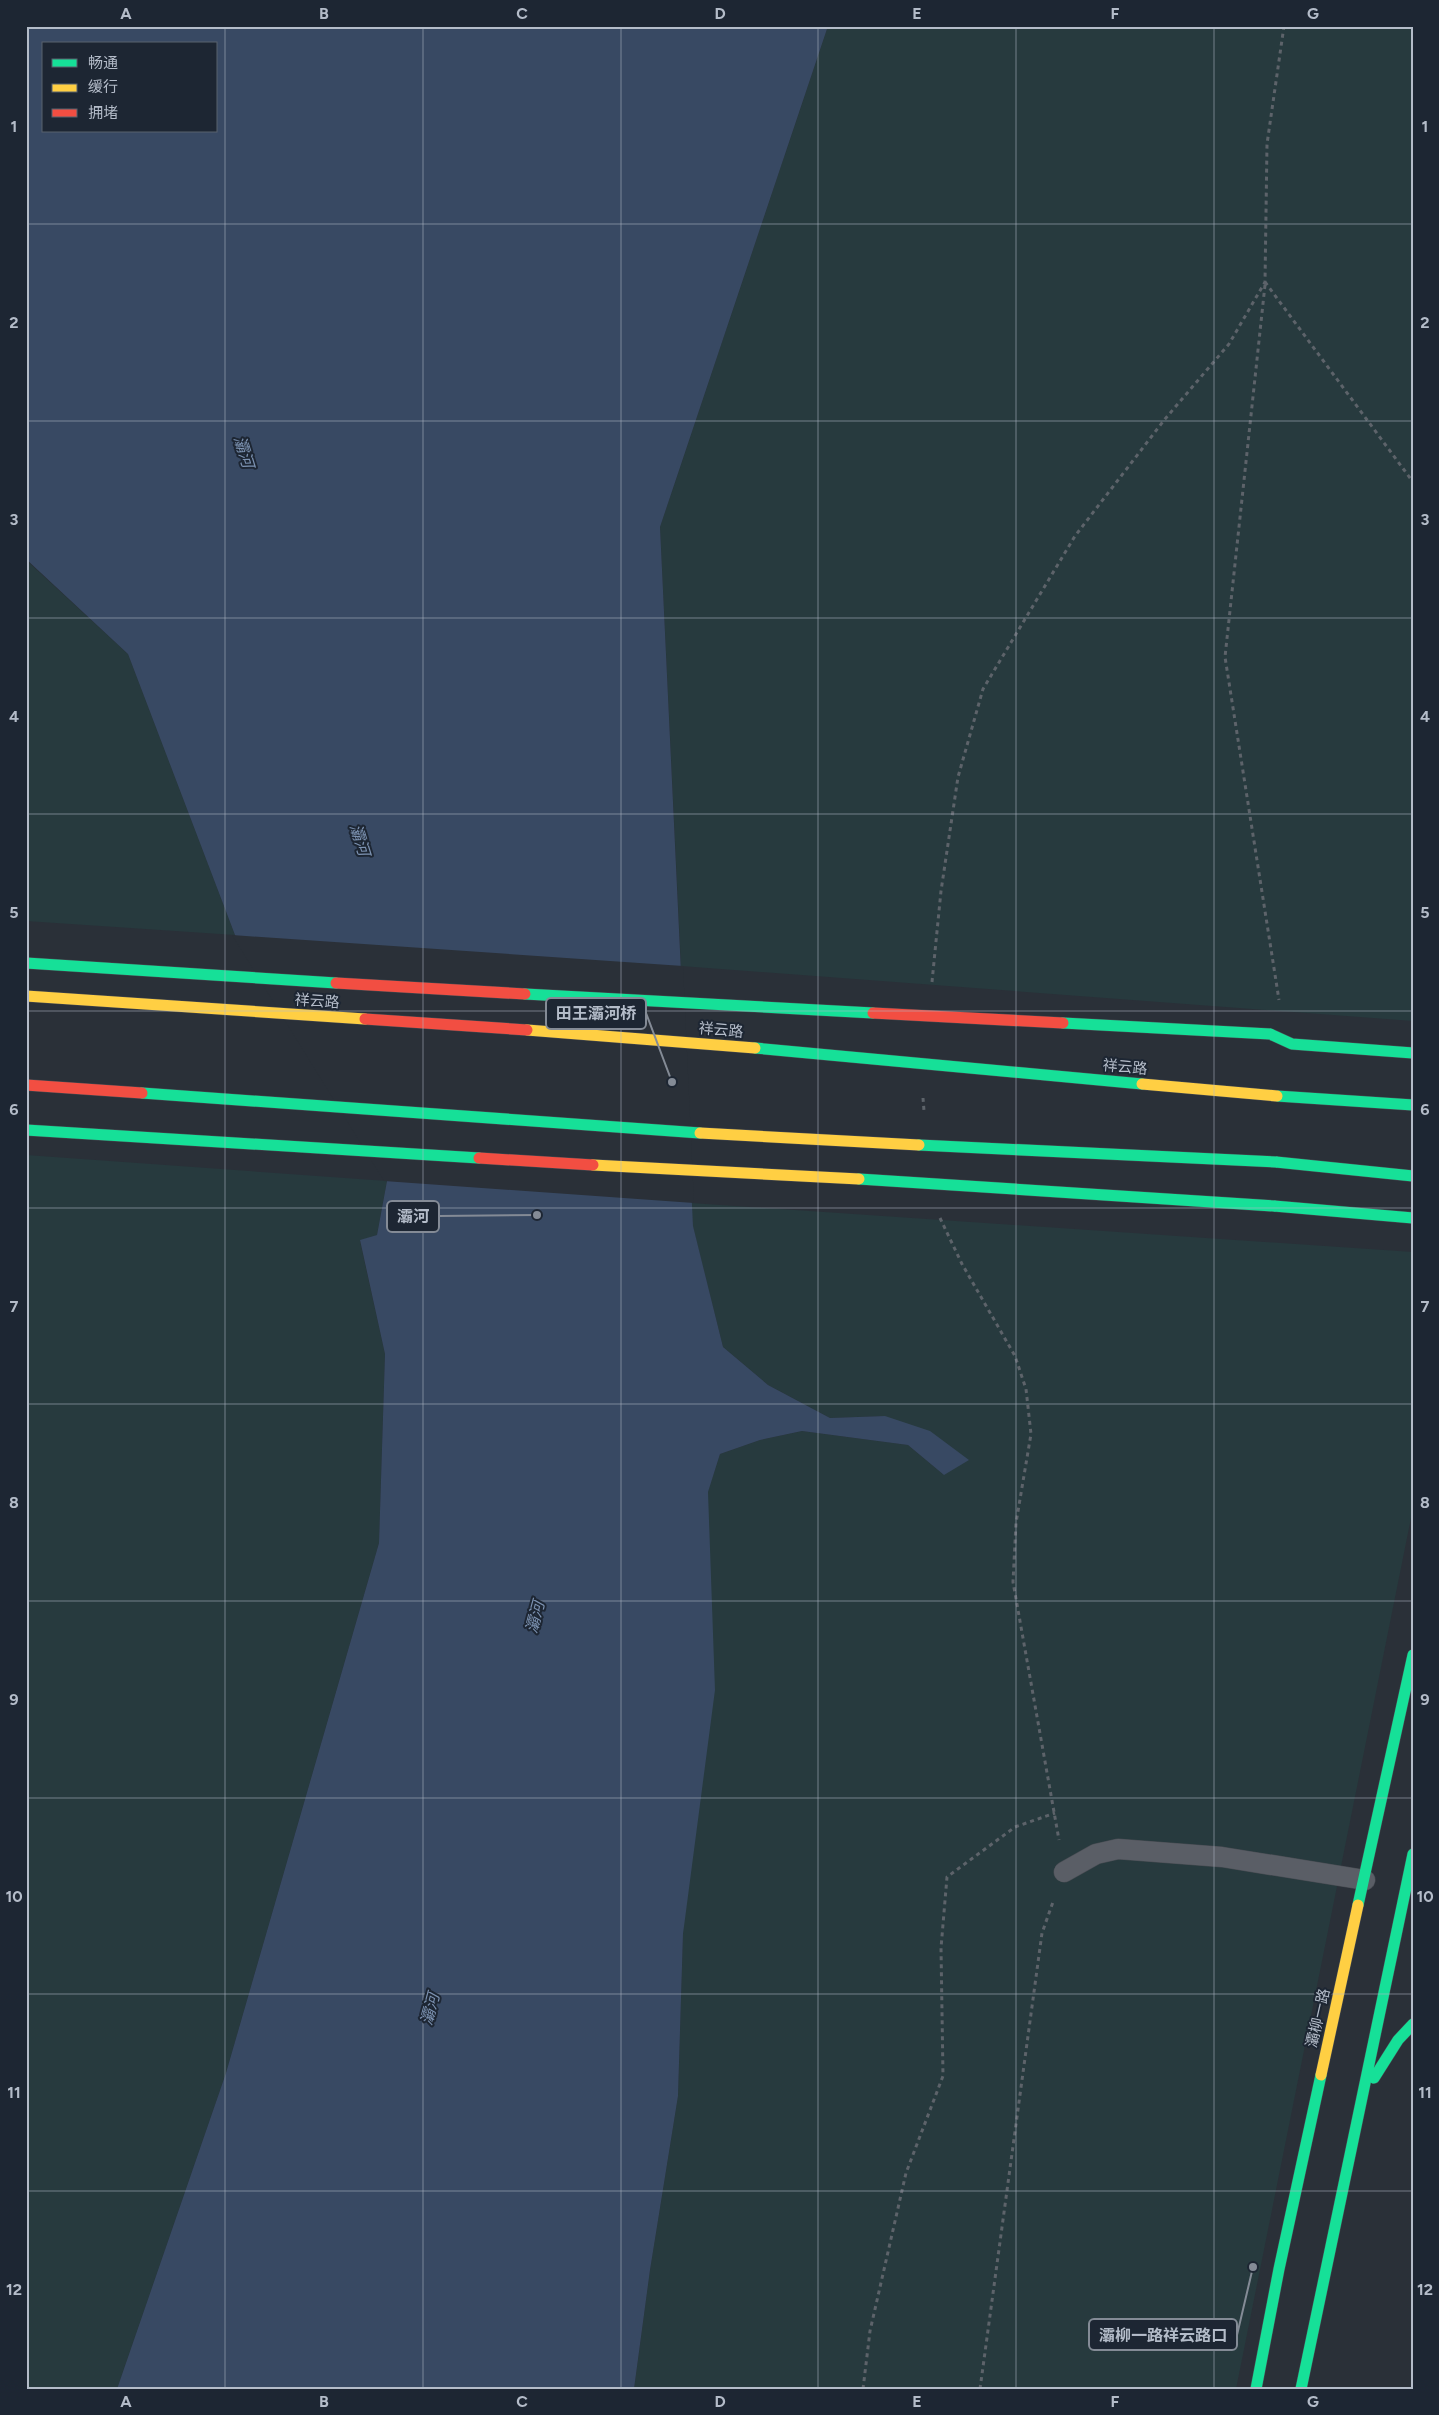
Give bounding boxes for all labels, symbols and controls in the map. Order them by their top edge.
text: A [120,4,132,23]
text: B [319,4,329,23]
text: C [516,4,528,23]
text: D [714,4,726,23]
text: E [912,4,922,23]
text: F [1111,4,1120,23]
text: G [1307,4,1319,23]
legend [42,42,218,132]
text: 畅通 [88,54,118,72]
text: 缓行 [88,78,118,96]
text: 拥堵 [88,104,118,122]
text: 1 [11,117,17,136]
text: 1 [1422,117,1428,136]
text: 2 [9,313,19,332]
text: 2 [1420,313,1430,332]
water label: 灞河 [230,434,259,473]
text: 3 [10,510,19,529]
text: 3 [1421,510,1430,529]
text: 4 [9,707,19,726]
text: 4 [1420,707,1430,726]
water label: 灞河 [346,822,375,861]
text: 5 [9,903,19,922]
text: 5 [1420,903,1430,922]
street label: 祥云路 [294,990,340,1012]
callout: 田王灞河桥 [546,998,646,1029]
text: 田王灞河桥 [556,1004,637,1023]
street label: 祥云路 [698,1019,744,1041]
street label: 祥云路 [1102,1056,1148,1078]
text: 6 [9,1100,19,1119]
text: 6 [1420,1100,1430,1119]
callout: 灞河 [387,1201,439,1232]
text: 灞河 [397,1207,429,1226]
text: 7 [10,1297,19,1316]
text: 7 [1421,1297,1430,1316]
text: 8 [9,1493,19,1512]
text: 8 [1420,1493,1430,1512]
water label: 灞河 [522,1596,549,1635]
text: 9 [9,1690,19,1709]
text: 9 [1420,1690,1430,1709]
text: 10 [5,1887,23,1906]
text: 10 [1416,1887,1434,1906]
street label: 灞柳一路 [1302,1987,1334,2049]
water label: 灞河 [417,1988,444,2027]
text: 11 [7,2083,21,2102]
text: 11 [1418,2083,1432,2102]
text: 12 [6,2280,22,2299]
text: 12 [1417,2280,1433,2299]
callout: 灞柳一路祥云路口 [1089,2319,1237,2350]
text: 灞柳一路祥云路口 [1099,2326,1227,2345]
text: A [120,2392,132,2411]
text: B [319,2392,329,2411]
text: C [516,2392,528,2411]
text: D [714,2392,726,2411]
text: E [912,2392,922,2411]
text: F [1111,2392,1120,2411]
text: G [1307,2392,1319,2411]

